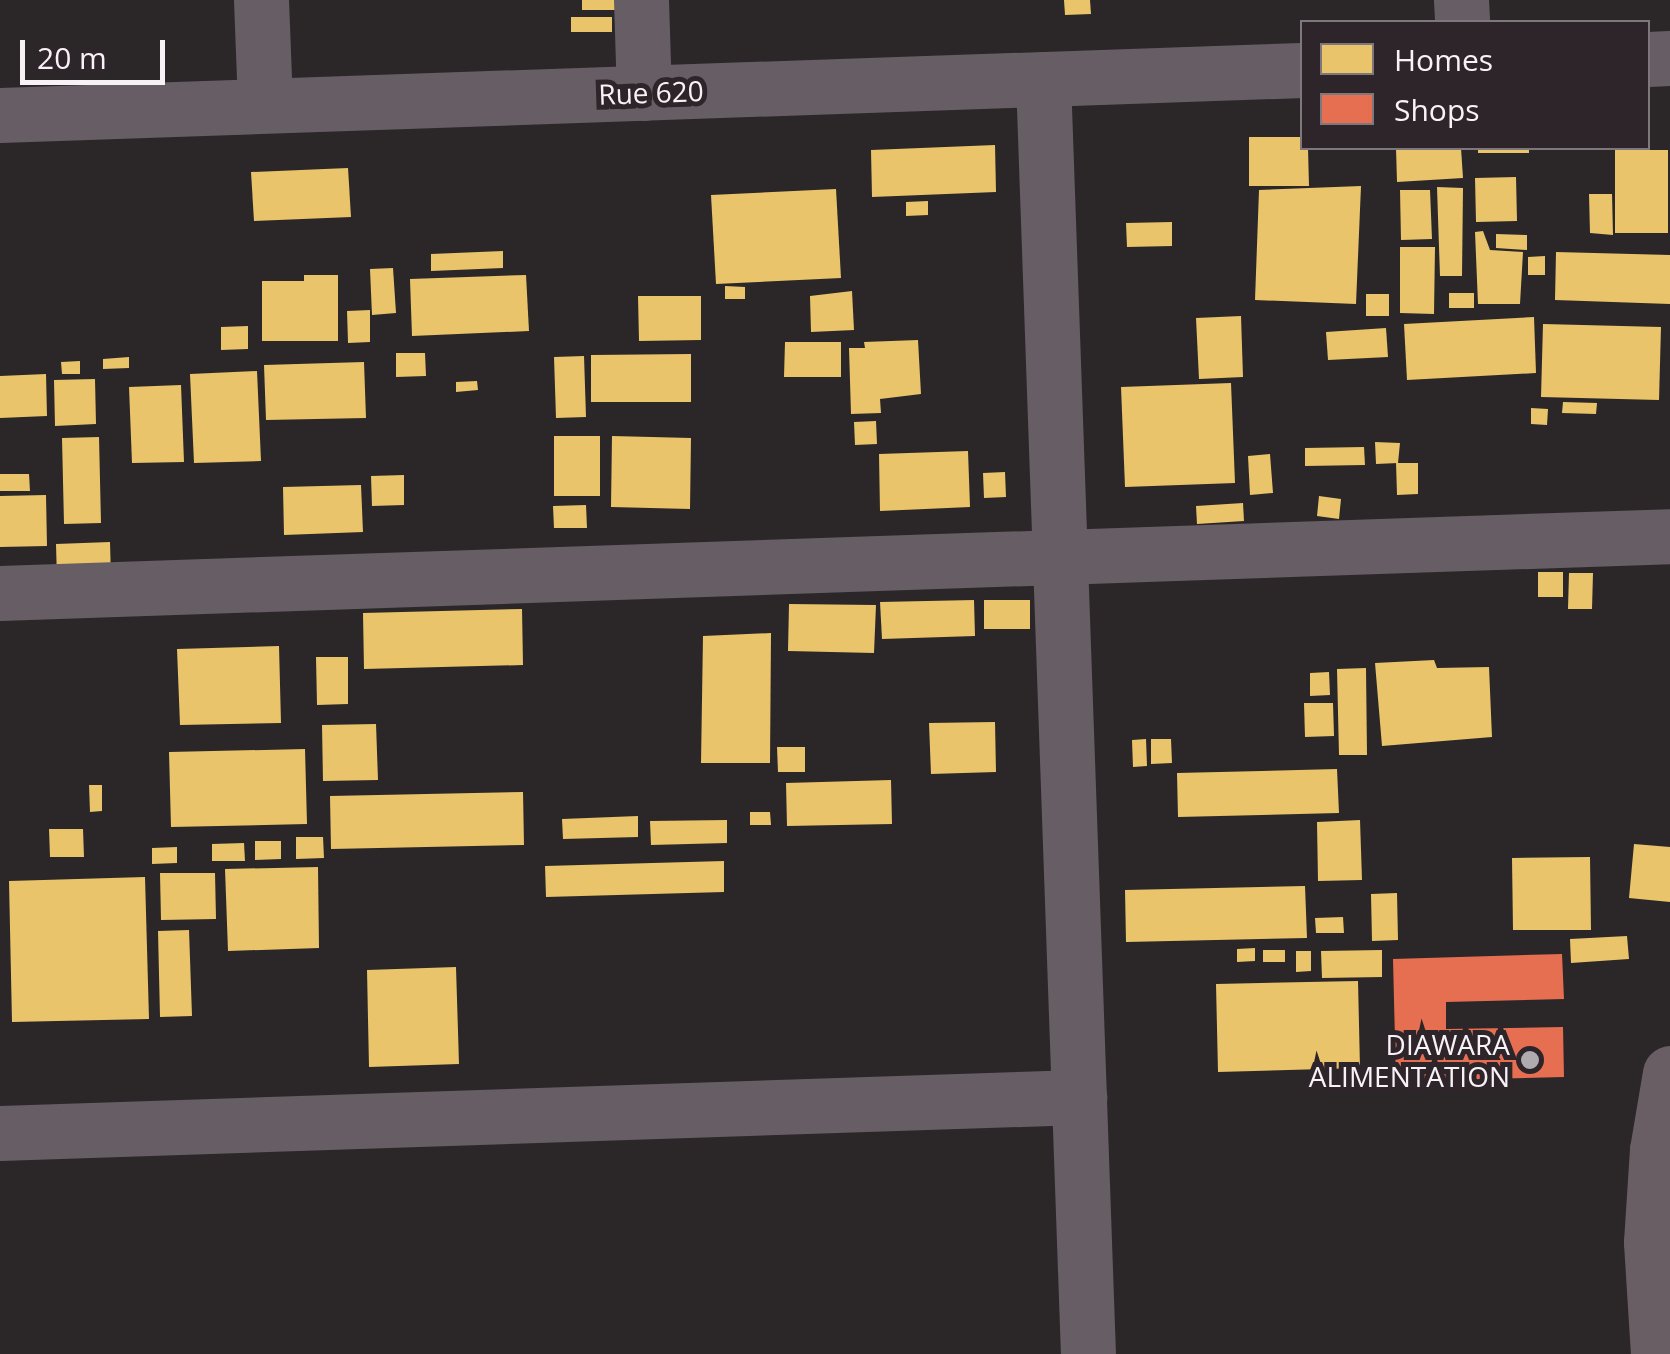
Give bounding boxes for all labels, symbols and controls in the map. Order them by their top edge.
scale bar [25,20,170,82]
legend [1300,20,1650,150]
text: 20 m [37,37,107,78]
text: Homes [1394,39,1493,80]
street label: Rue 620 [598,73,704,111]
text: Shops [1394,89,1480,130]
place label: DIAWARA ALIMENTATION [1309,1027,1510,1093]
marker: DIAWARA ALIMENTATION [1519,1049,1541,1071]

